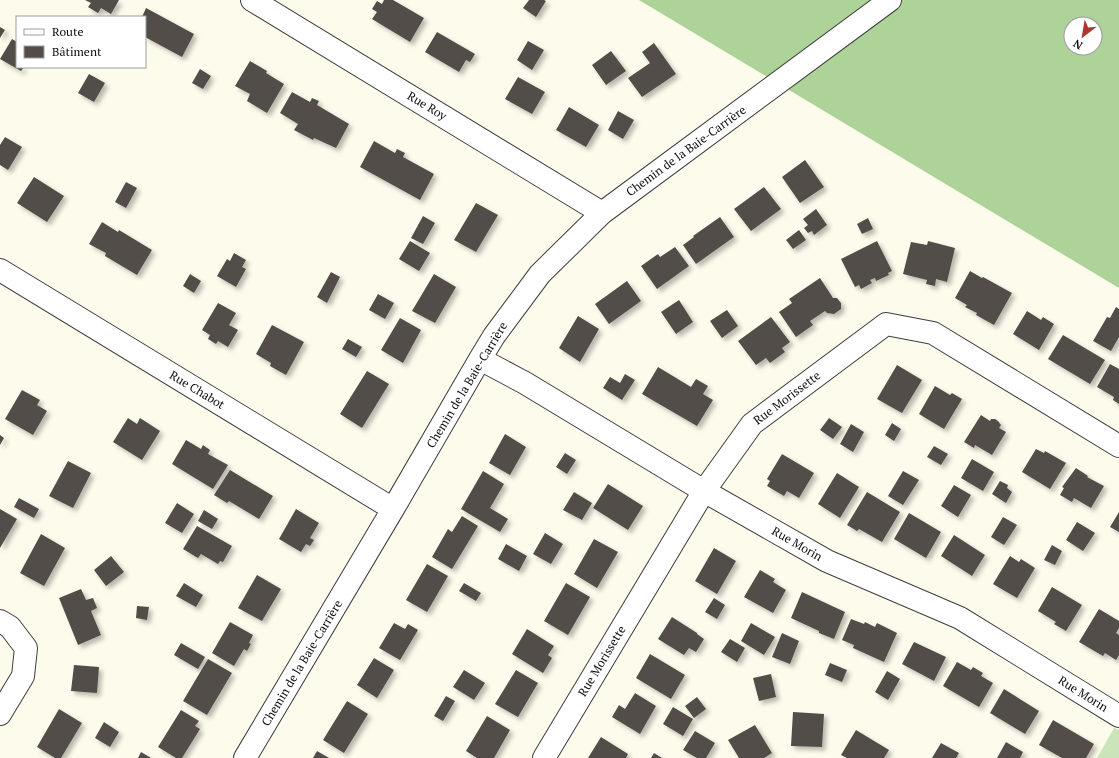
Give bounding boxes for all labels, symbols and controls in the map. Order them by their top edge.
legend [16,16,146,68]
north arrow [1063,16,1103,56]
text: Route [52,24,83,39]
text: N [1070,36,1085,53]
text: Bâtiment [52,44,102,59]
street label: Rue Roy [405,88,451,124]
street label: Chemin de la Baie-Carrière [623,102,749,199]
street label: Chemin de la Baie-Carrière [423,319,510,451]
street label: Rue Chabot [167,367,228,412]
street label: Rue Morissette [750,368,823,428]
street label: Rue Morin [769,523,825,564]
street label: Chemin de la Baie-Carrière [258,597,345,729]
street label: Rue Morissette [575,623,629,699]
street label: Rue Morin [1056,672,1111,715]

